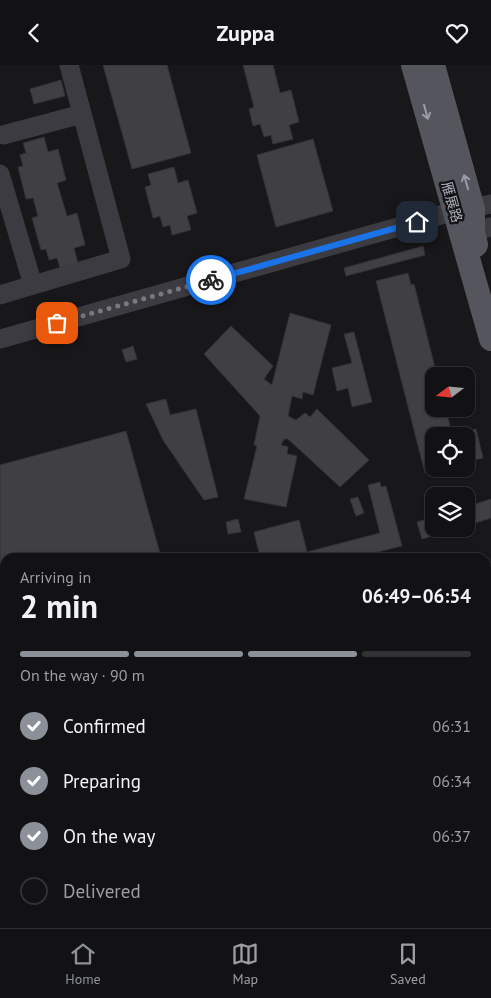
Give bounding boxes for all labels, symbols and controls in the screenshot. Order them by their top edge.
icon: back [20,19,48,47]
text: Zuppa [216,19,275,47]
icon: heart [443,19,471,47]
one-way arrow [422,103,432,119]
one-way arrow [460,175,470,191]
street label: 雁展路 [438,179,466,225]
pin [396,201,438,243]
icon: home [403,208,431,236]
courier [186,255,236,305]
icon: bike [197,266,225,294]
pin [36,302,78,344]
icon: bag [43,309,71,337]
north arrow [425,367,475,417]
map controls [425,367,475,537]
button: locate [425,427,475,477]
button: layers [425,487,475,537]
text: Arriving in [20,567,91,587]
text: 06:49–06:54 [362,584,471,608]
text: 2 min [20,585,98,627]
text: On the way · 90 m [20,665,145,685]
icon: check [20,712,48,740]
text: Confirmed [63,714,146,738]
text: 06:31 [433,716,471,736]
icon: check [20,767,48,795]
text: Preparing [63,769,141,793]
text: 06:34 [433,771,471,791]
icon: check [20,822,48,850]
text: On the way [63,824,155,848]
text: 06:37 [433,826,471,846]
text: Delivered [63,879,141,903]
tab: Home [65,940,101,988]
tab: Map [231,940,259,988]
tab: Saved [390,940,426,988]

